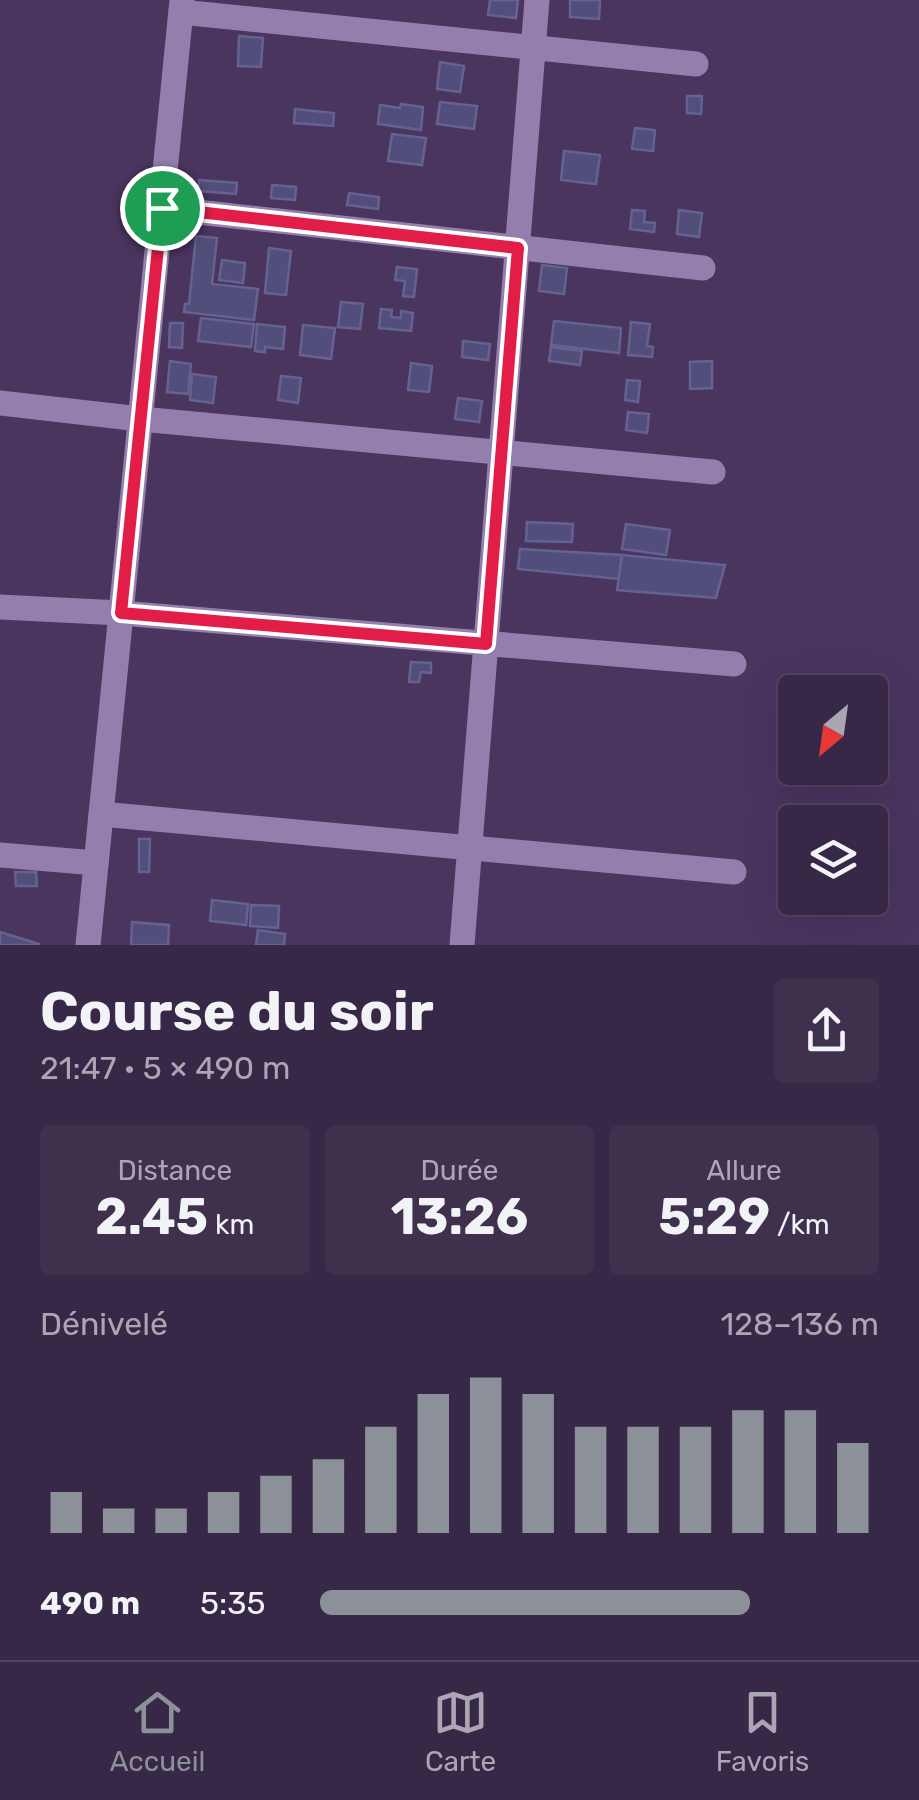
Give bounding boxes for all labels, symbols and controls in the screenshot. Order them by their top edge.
pin [120,166,205,251]
icon: arrive [135,181,190,236]
north arrow [778,675,888,785]
map controls [778,675,888,915]
button: layers [778,805,888,915]
button: share [774,978,879,1083]
text: Course du soir [40,979,434,1044]
text: 21:47 · 5 × 490 m [40,1049,290,1087]
text: Distance [117,1154,232,1187]
text: Durée [421,1154,498,1187]
text: Allure [707,1154,782,1187]
text: 2.45 [95,1187,208,1247]
text: 13:26 [391,1187,528,1247]
text: 5:29 [659,1187,770,1247]
text: km [208,1208,254,1241]
text: /km [770,1208,830,1241]
text: Dénivelé [40,1305,168,1343]
text: 128–136 m [720,1305,879,1343]
text: 490 m [40,1584,140,1622]
text: 5:35 [200,1584,265,1622]
tab: Accueil [110,1685,205,1778]
tab: Carte [425,1685,496,1778]
tab: Favoris [716,1685,809,1778]

